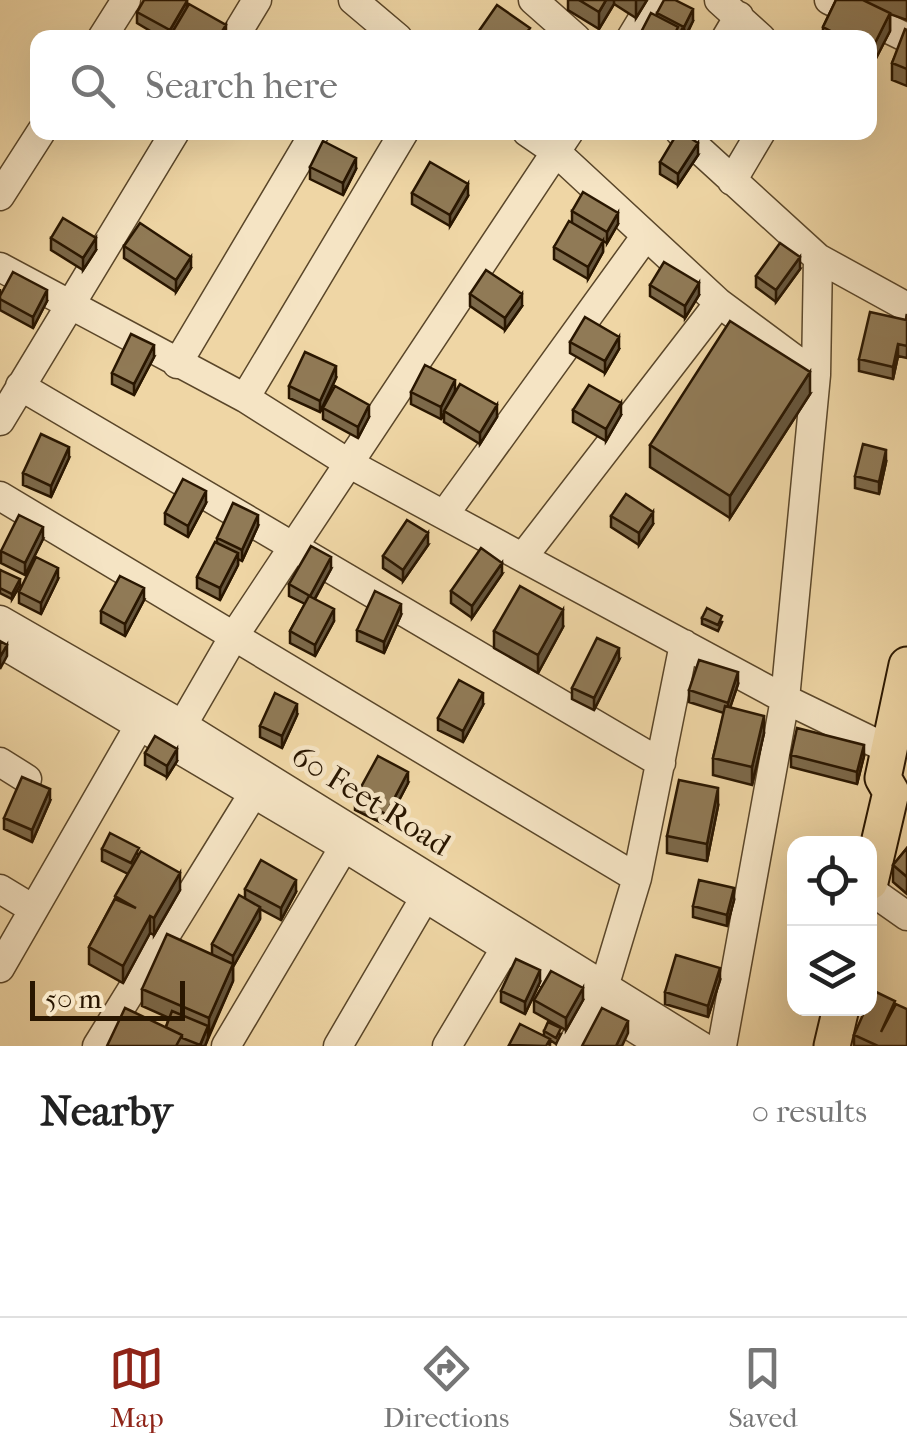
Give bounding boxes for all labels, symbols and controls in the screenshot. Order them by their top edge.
search box [30,30,877,140]
icon: search [65,58,120,113]
text: Search here [145,63,338,108]
street label: 60 Feet Road [285,737,458,864]
map controls [787,836,877,1016]
button: locate [787,836,877,926]
button: layers [787,926,877,1016]
scale bar [30,976,185,1020]
text: 50 m [45,982,102,1015]
text: Nearby [40,1087,172,1136]
text: 0 results [751,1093,867,1130]
tab: Map [109,1341,164,1434]
tab: Directions [383,1341,509,1434]
tab: Saved [728,1341,798,1434]

